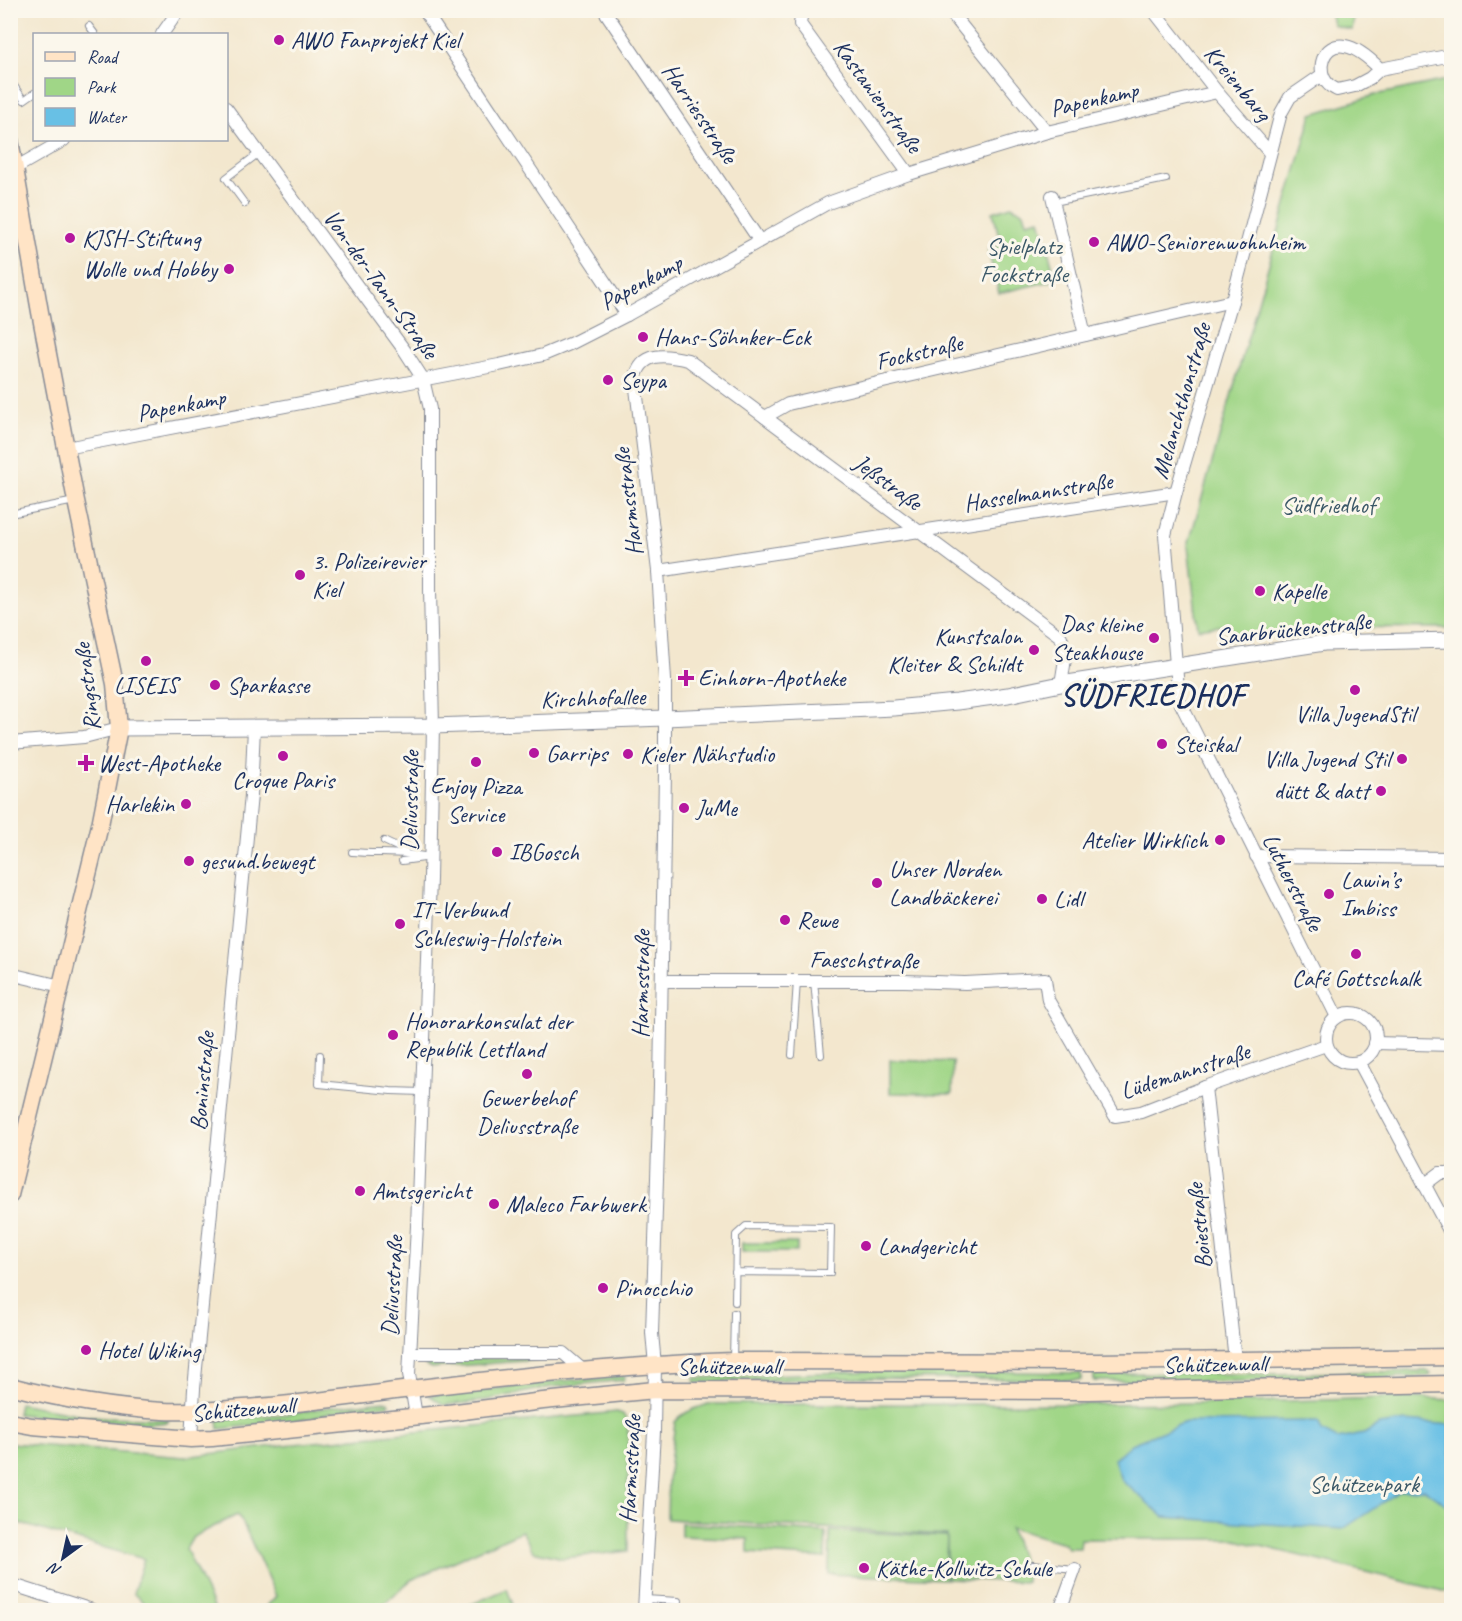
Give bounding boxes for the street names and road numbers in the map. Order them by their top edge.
street label: Kastanienstraße [827,33,930,160]
street label: Kreienbarg [1198,39,1280,129]
street label: Harriesstraße [656,57,746,171]
street label: Papenkamp [1047,74,1143,124]
street label: Von-der-Tann-Straße [317,204,446,366]
street label: Papenkamp [595,246,689,317]
street label: Melanchthonstraße [1144,318,1218,482]
street label: Fockstraße [873,327,967,377]
street label: Papenkamp [134,381,230,428]
street label: Harmsstraße [606,444,649,557]
street label: Jeßstraße [847,447,930,518]
street label: Hasselmannstraße [962,465,1116,519]
street label: Saarbrückenstraße [1214,606,1374,652]
street label: Ringstraße [66,639,107,733]
street label: Kirchhofallee [540,681,648,715]
street label: Deliusstraße [394,748,426,851]
street label: Lutherstraße [1256,828,1331,938]
street label: Harmsstraße [625,927,657,1038]
street label: Faeschstraße [809,944,921,976]
street label: Boninstraße [183,1028,221,1132]
street label: Lüdemannstraße [1117,1035,1256,1106]
street label: Boiestraße [1179,1180,1218,1270]
street label: Deliusstraße [374,1233,410,1337]
street label: Schützenwall [1163,1348,1271,1380]
street label: Schützenwall [677,1351,785,1381]
street label: Schützenwall [190,1389,300,1428]
street label: Harmsstraße [612,1412,648,1524]

